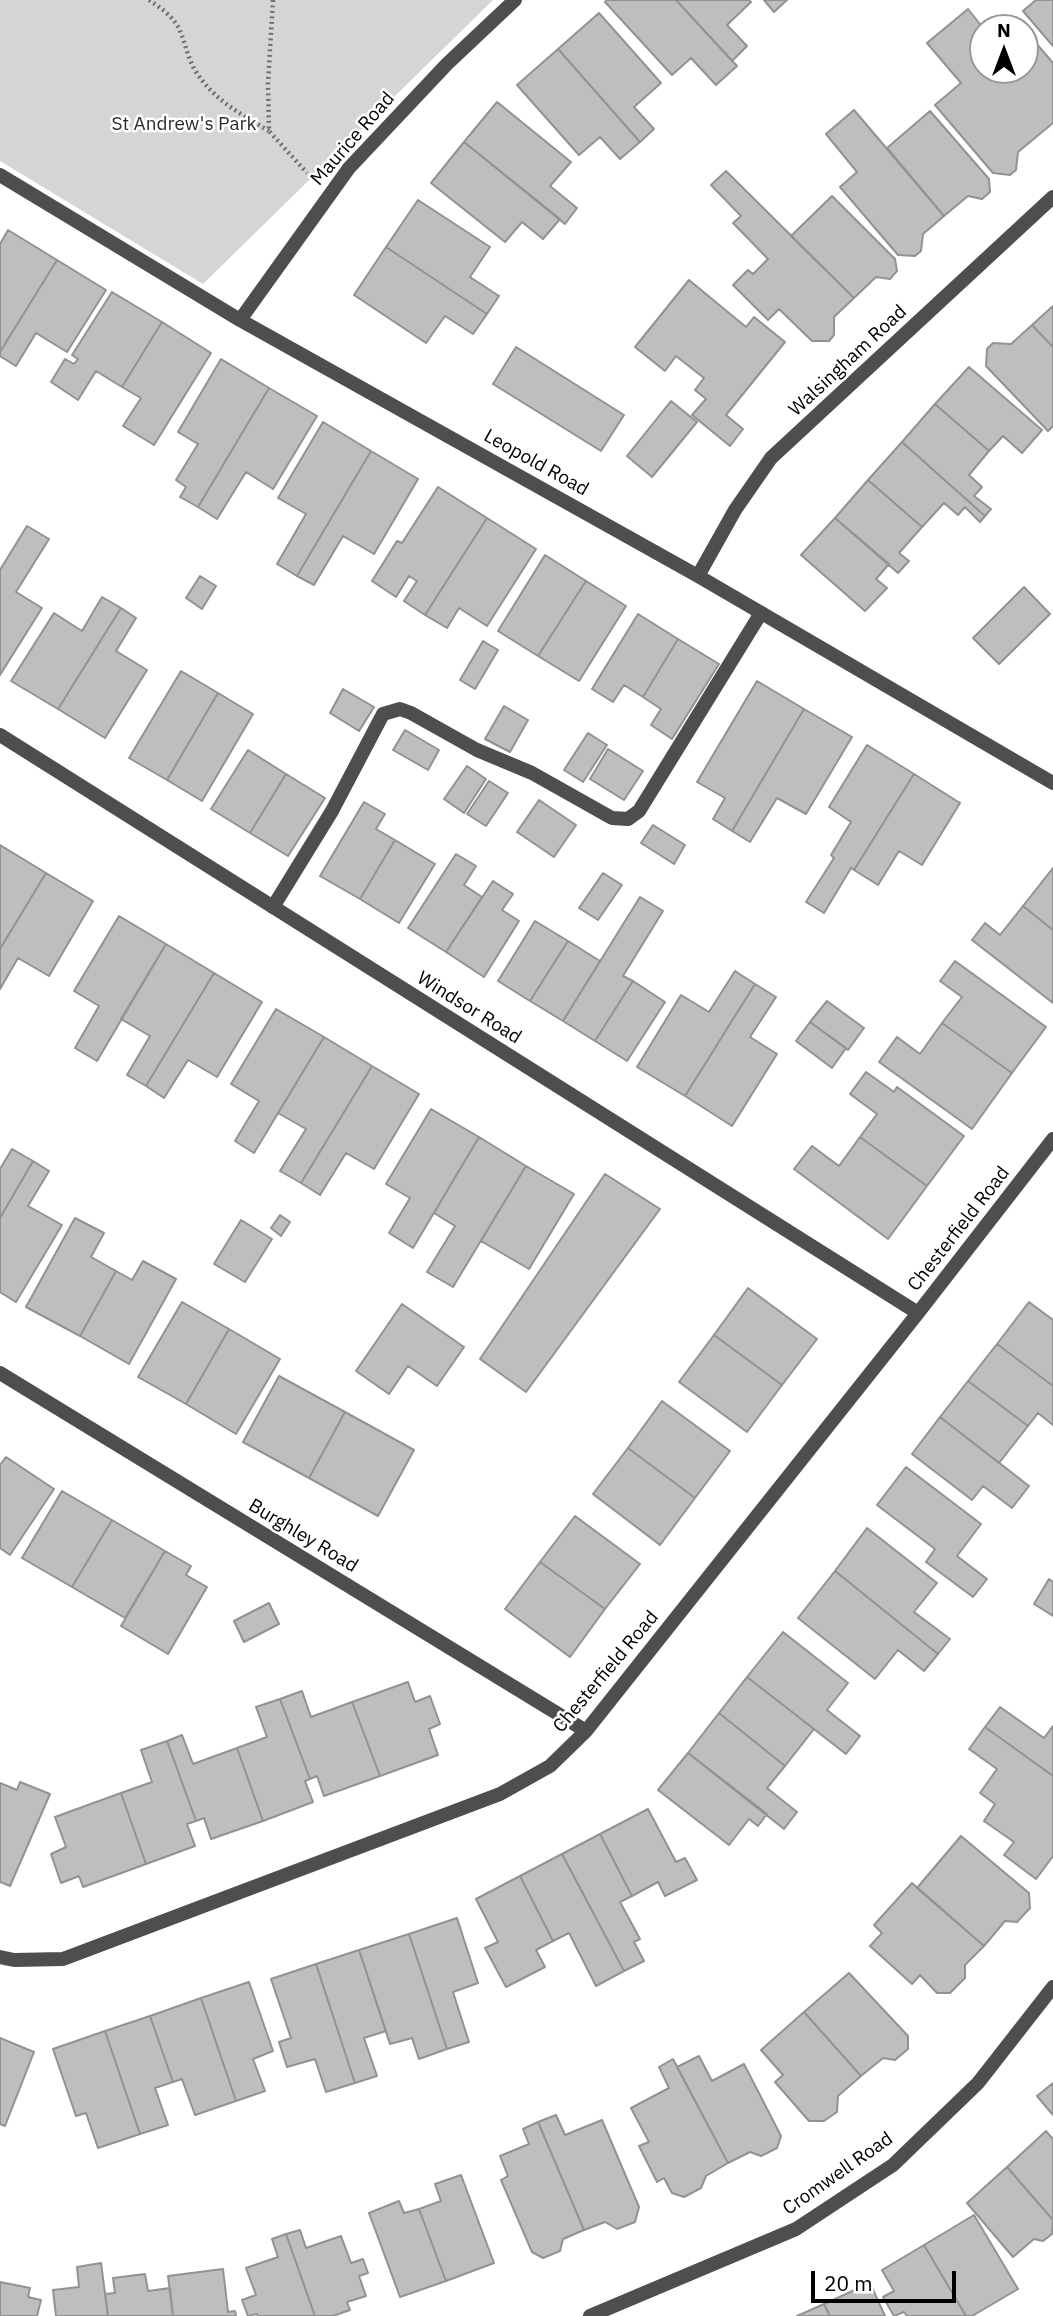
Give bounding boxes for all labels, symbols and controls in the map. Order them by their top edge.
north arrow [969,14,1039,84]
text: N [997,18,1011,42]
street label: Maurice Road [306,88,400,190]
park label: St Andrew's Park [111,114,257,136]
street label: Walsingham Road [784,301,912,421]
street label: Leopold Road [480,425,592,501]
street label: Windsor Road [413,967,525,1049]
street label: Chesterfield Road [903,1162,1015,1296]
street label: Burghley Road [244,1494,362,1578]
street label: Chesterfield Road [548,1607,664,1737]
street label: Cromwell Road [779,2128,897,2220]
scale bar [815,2256,960,2300]
text: 20 m [824,2269,873,2297]

